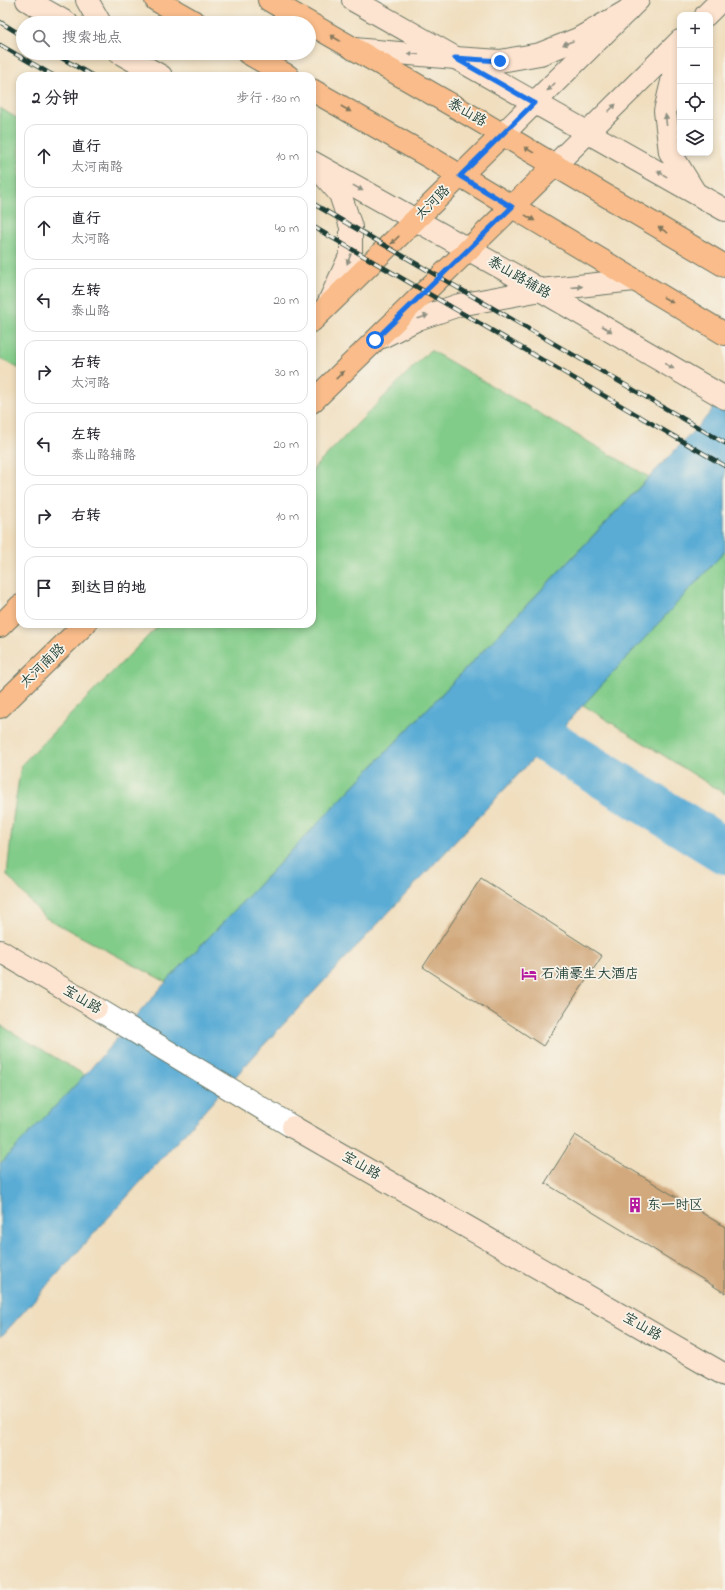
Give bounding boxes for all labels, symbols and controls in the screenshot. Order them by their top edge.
map controls [677,12,713,156]
button: + [677,12,713,48]
search box [16,16,316,60]
icon: search [30,27,52,49]
text: 搜索地点 [62,27,122,49]
one-way arrow [329,35,341,42]
one-way arrow [562,41,574,47]
button: − [677,48,713,84]
one-way arrow [407,51,419,58]
route end [491,52,509,70]
one-way arrow [546,82,556,92]
button: locate [677,84,713,120]
text: 2 分钟 [32,86,79,111]
text: 步行 · 130 m [236,89,300,108]
street label: 泰山路 [444,93,490,133]
one-way arrow [607,103,617,113]
one-way arrow [340,106,352,113]
one-way arrow [663,114,669,126]
button: layers [677,120,713,156]
text: 直行 [71,136,101,158]
icon: ahead [33,145,55,167]
one-way arrow [523,146,535,153]
text: 10 m [276,147,299,166]
text: 太河南路 [71,158,123,177]
one-way arrow [656,171,668,178]
street label: 太河路 [411,181,455,225]
one-way arrow [352,184,364,191]
text: 直行 [71,208,101,230]
one-way arrow [524,214,536,221]
icon: ahead [33,217,55,239]
text: 40 m [275,219,299,238]
one-way arrow [657,226,669,233]
text: 太河路 [71,230,110,249]
one-way arrow [390,235,400,245]
street label: 泰山路辅路 [483,251,555,305]
one-way arrow [345,253,351,265]
text: 左转 [71,280,101,302]
one-way arrow [571,283,584,290]
icon: left [33,289,55,311]
text: 20 m [274,291,299,310]
one-way arrow [662,297,674,304]
text: 泰山路 [71,302,110,321]
one-way arrow [418,314,430,320]
one-way arrow [601,326,613,333]
route start [366,331,384,349]
text: 右转 [71,352,101,374]
icon: right [33,361,55,383]
one-way arrow [663,362,675,369]
text: 30 m [275,363,299,382]
one-way arrow [335,370,345,380]
text: 太河路 [71,374,110,393]
text: 左转 [71,424,101,446]
icon: left [33,433,55,455]
text: 20 m [274,435,299,454]
text: 泰山路辅路 [71,446,136,465]
icon: right [33,505,55,527]
text: 右转 [71,505,101,527]
text: 10 m [276,507,299,526]
icon: arrive [33,577,55,599]
text: 到达目的地 [71,577,146,599]
street label: 太河南路 [16,639,70,693]
place label: 石浦豪生大酒店 [541,964,639,985]
hotel icon: 石浦豪生大酒店 [520,965,538,983]
street label: 宝山路 [59,980,105,1020]
street label: 宝山路 [338,1146,384,1186]
place label: 东一时区 [647,1195,703,1216]
building icon: 东一时区 [626,1196,644,1214]
street label: 宝山路 [619,1307,665,1347]

